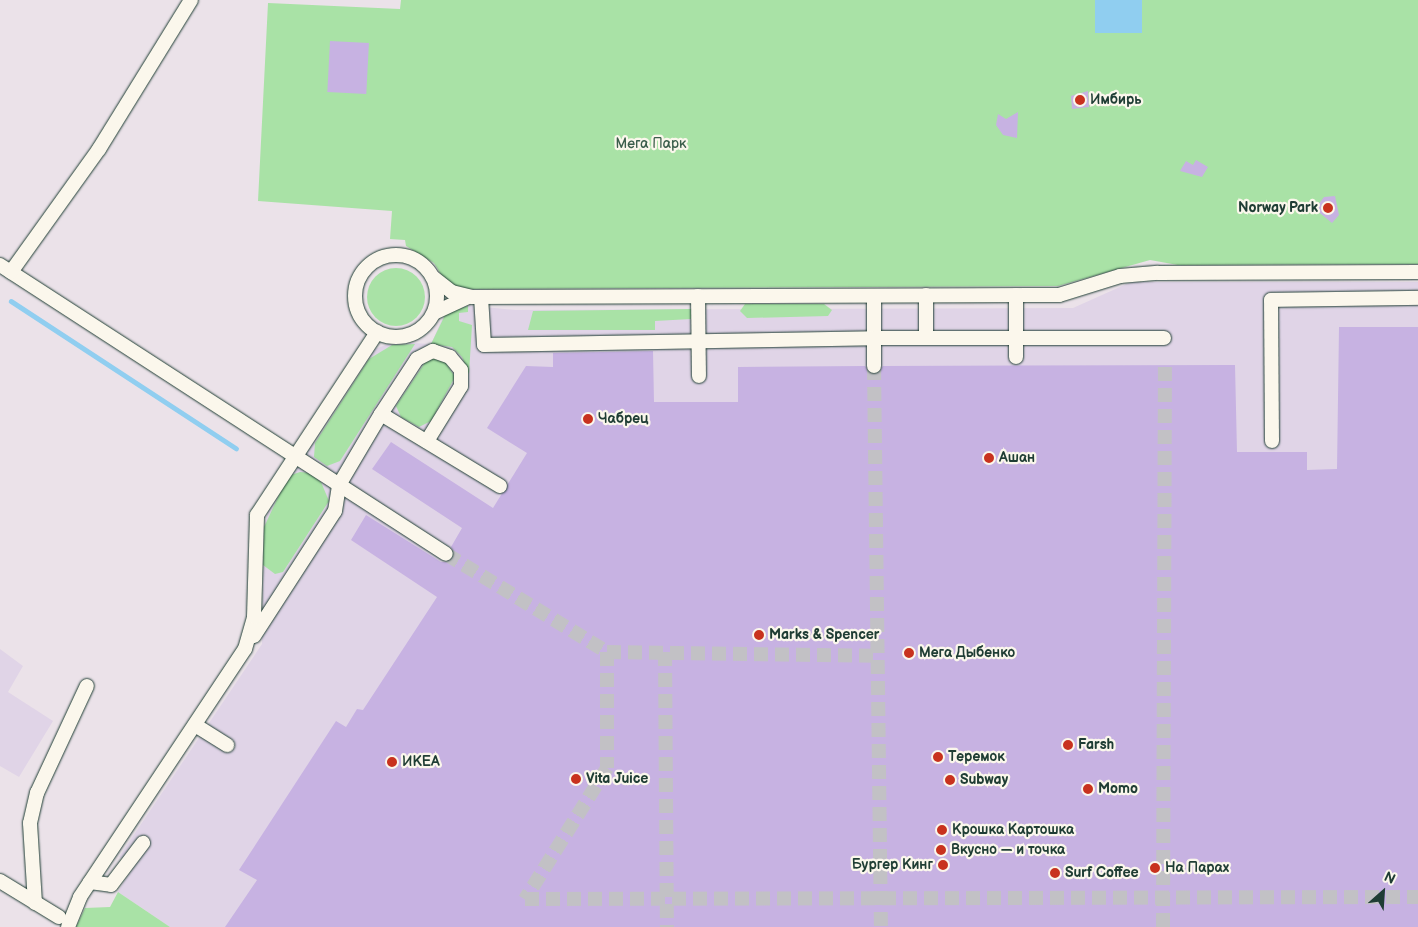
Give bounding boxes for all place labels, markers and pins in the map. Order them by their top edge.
place label: Имбирь [1090,92,1141,108]
marker: Имбирь [1074,94,1086,106]
place label: Norway Park [1238,200,1318,216]
marker: Norway Park [1322,202,1334,214]
place label: Чабрец [598,411,648,427]
marker: Чабрец [582,413,594,425]
place label: Ашан [999,450,1035,466]
marker: Ашан [983,452,995,464]
place label: Marks & Spencer [769,627,879,643]
marker: Marks & Spencer [753,629,765,641]
place label: Мега Дыбенко [919,645,1015,661]
marker: Мега Дыбенко [903,647,915,659]
place label: Farsh [1078,737,1114,753]
marker: Farsh [1062,739,1074,751]
place label: Теремок [948,749,1005,765]
marker: Теремок [932,751,944,763]
place label: ИКЕА [402,754,440,770]
marker: ИКЕА [386,756,398,768]
place label: Vita Juice [586,771,648,787]
place label: Subway [960,772,1008,788]
marker: Vita Juice [570,773,582,785]
marker: Subway [944,774,956,786]
place label: Momo [1098,781,1138,797]
marker: Momo [1082,783,1094,795]
place label: Крошка Картошка [952,822,1074,838]
marker: Крошка Картошка [936,824,948,836]
place label: Вкусно — и точка [951,842,1065,858]
marker: Вкусно — и точка [935,844,947,856]
place label: Бургер Кинг [852,857,933,873]
marker: Бургер Кинг [937,859,949,871]
place label: На Парах [1165,860,1229,876]
marker: На Парах [1149,862,1161,874]
place label: Surf Coffee [1065,865,1138,881]
marker: Surf Coffee [1049,867,1061,879]

